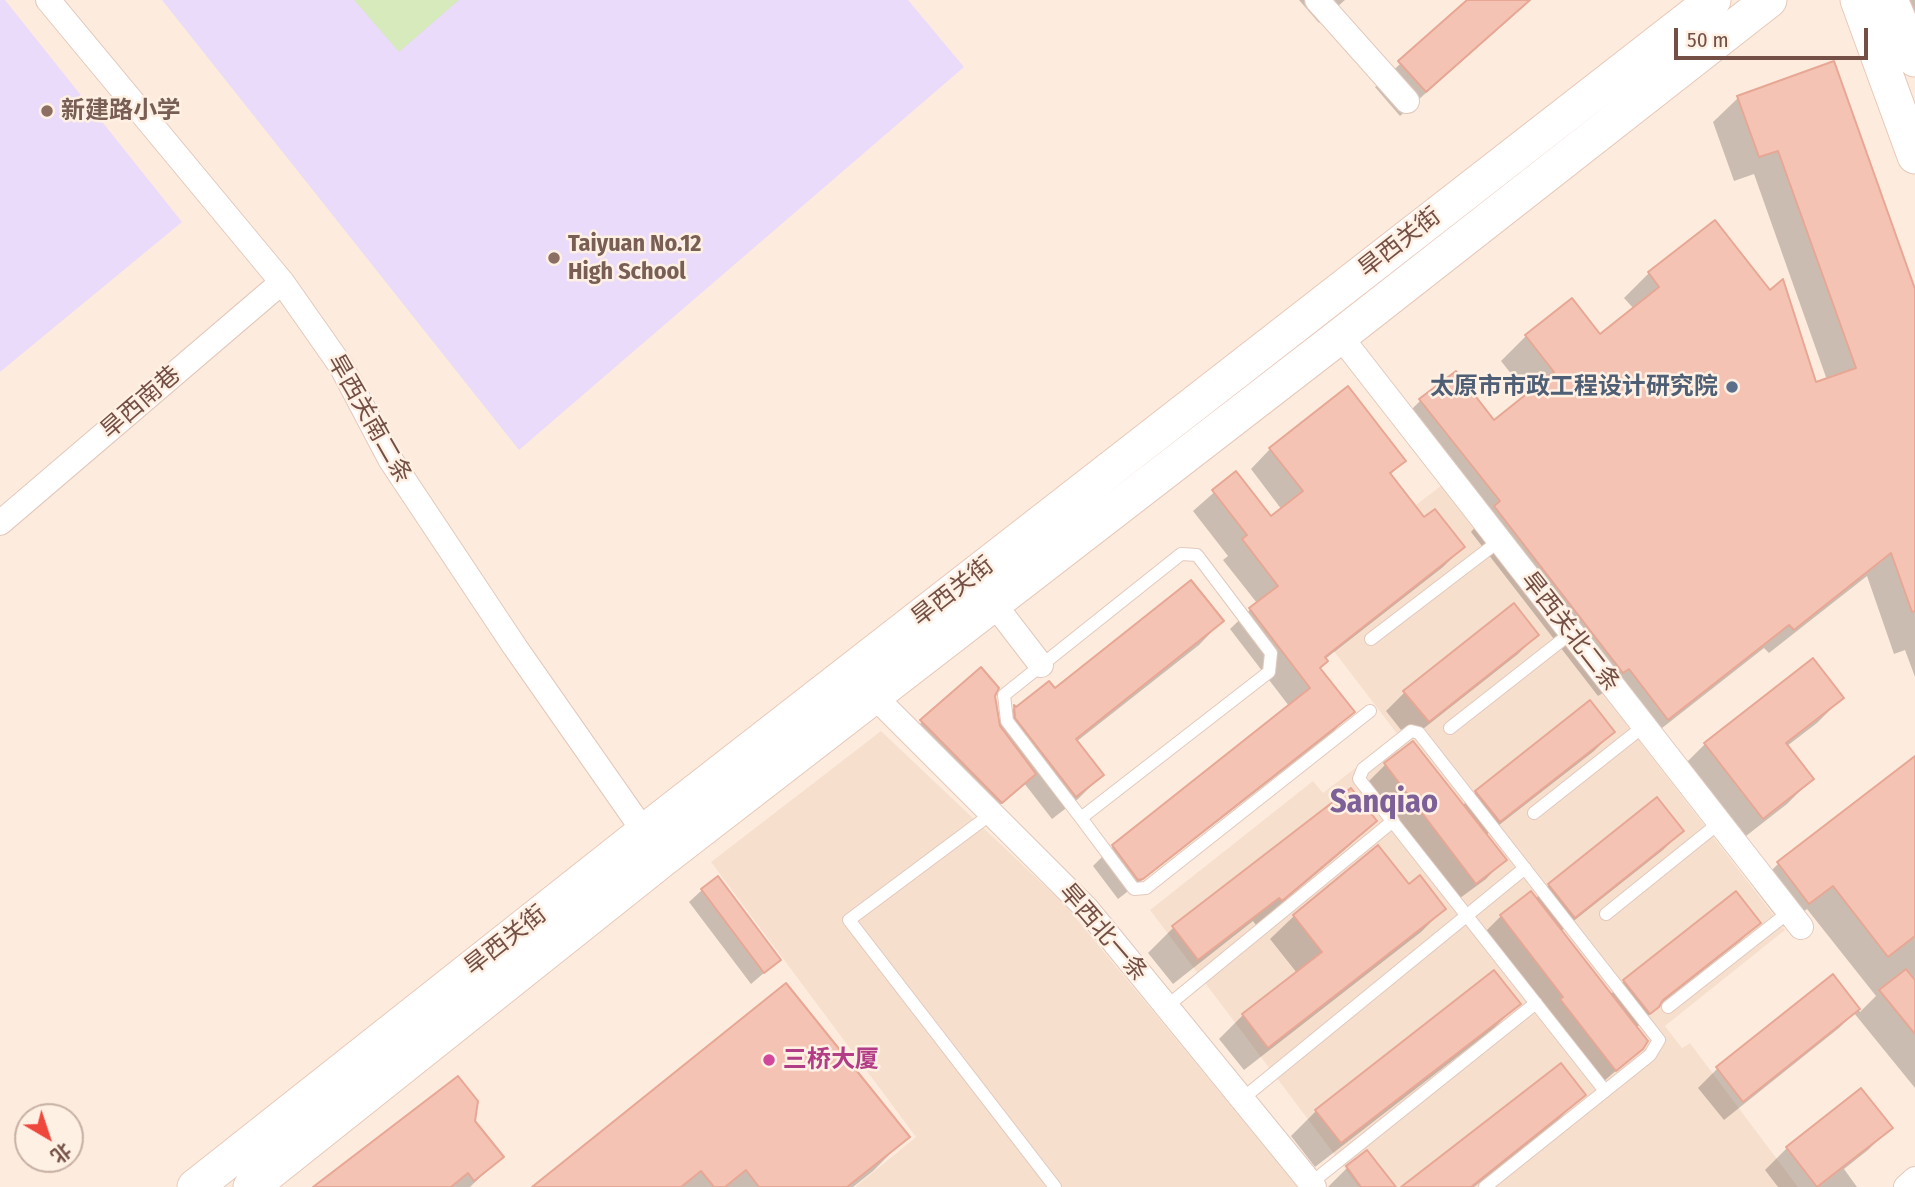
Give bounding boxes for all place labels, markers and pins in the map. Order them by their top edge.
place label: 新建路小学 [61,97,181,125]
marker: 新建路小学 [39,103,55,119]
place label: Taiyuan No.12 High School [568,230,701,286]
marker: Taiyuan No.12 High School [546,250,562,266]
place label: 太原市市政工程设计研究院 [1430,373,1718,401]
marker: 太原市市政工程设计研究院 [1724,379,1740,395]
place label: 三桥大厦 [783,1046,879,1074]
marker: 三桥大厦 [761,1052,777,1068]

